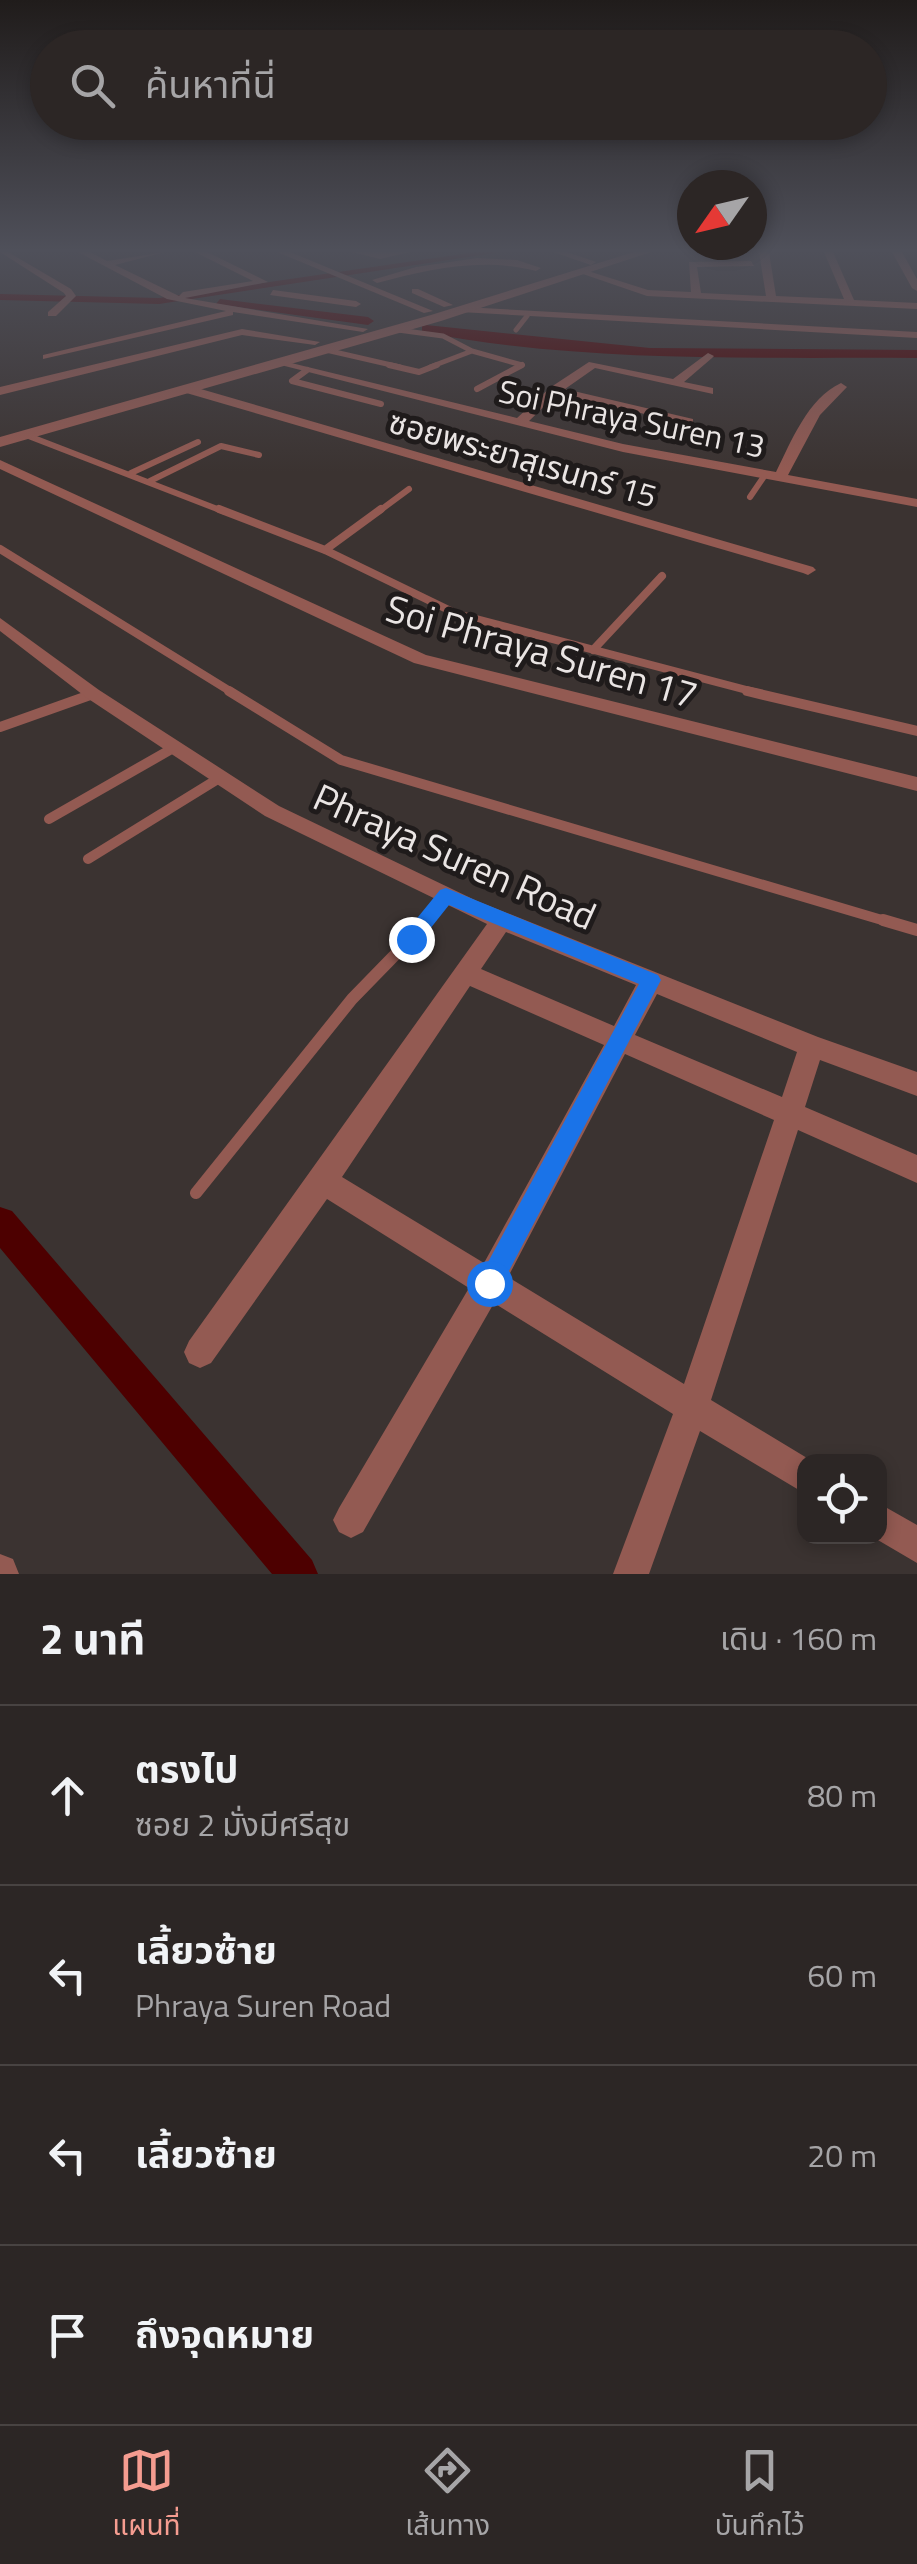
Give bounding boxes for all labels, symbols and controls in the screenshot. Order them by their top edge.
search box [30,30,887,140]
text: ค้นหาที่นี่ [145,55,276,113]
icon: search [65,58,120,113]
north arrow [677,170,767,260]
street label: Soi Phraya Suren 13 [494,366,770,470]
street label: ซอยพระยาสุเรนทร์ 15 [383,397,663,519]
street label: Soi Phraya Suren 17 [379,579,705,723]
street label: Phraya Suren Road [304,768,606,944]
route end [389,917,435,963]
route start [467,1261,513,1307]
map controls [797,1454,887,1544]
button: locate [797,1454,887,1544]
text: 2 นาที [40,1606,145,1670]
text: เดิน · 160 m [720,1614,877,1662]
text: ตรงไป [135,1740,238,1798]
icon: ahead [40,1768,95,1823]
text: 80 m [807,1771,877,1819]
text: ซอย 2 มั่งมีศรีสุข [135,1800,350,1848]
text: เลี้ยวซ้าย [135,1921,277,1979]
icon: left [40,1948,95,2003]
text: 60 m [807,1951,877,1999]
text: Phraya Suren Road [135,1981,391,2029]
text: เลี้ยวซ้าย [135,2125,277,2183]
icon: left [40,2128,95,2183]
text: 20 m [807,2131,877,2179]
text: ถึงจุดหมาย [135,2305,314,2363]
icon: arrive [40,2308,95,2363]
tab: แผนที่ [112,2443,181,2548]
tab: เส้นทาง [405,2443,490,2548]
tab: บันทึกไว้ [715,2443,805,2548]

